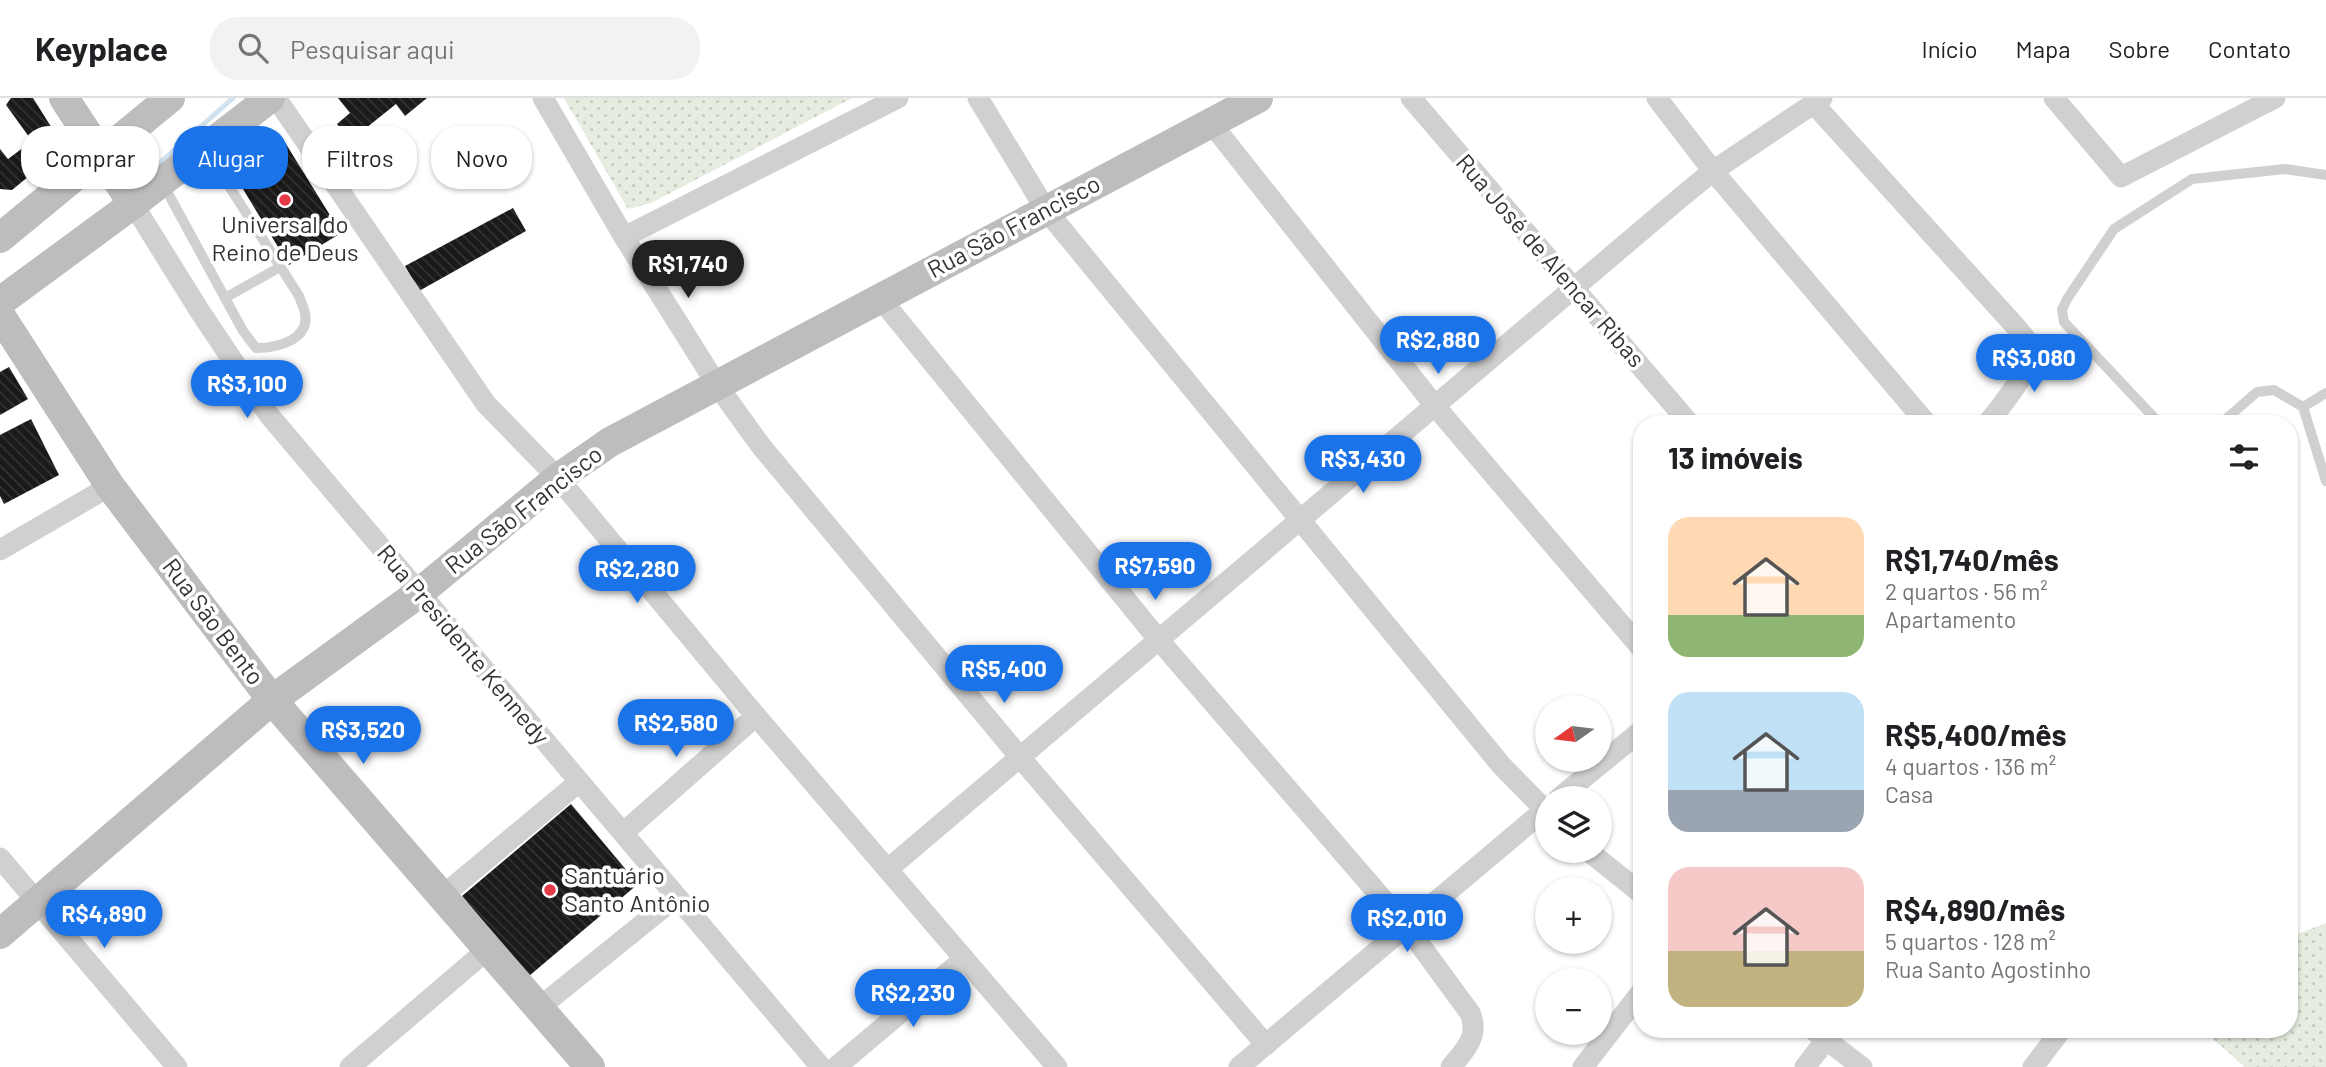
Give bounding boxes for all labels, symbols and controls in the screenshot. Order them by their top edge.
search box [210,17,700,80]
text: Keyplace [35,28,168,68]
icon: search [234,29,272,67]
text: Pesquisar aqui [290,33,455,64]
text: Início [1922,34,1978,63]
text: Mapa [2016,34,2070,63]
text: Sobre [2108,34,2170,63]
text: Contato [2208,34,2291,63]
chip: Comprar [21,126,159,189]
chip: Alugar [173,126,288,189]
chip: Filtros [302,126,417,189]
chip: Novo [431,126,532,189]
street label: Rua José de Alencar Ribas [1451,147,1652,373]
street label: Rua São Francisco [922,168,1105,283]
marker: Universal do Reino de Deus [277,192,293,208]
place label: Universal do Reino de Deus [212,209,358,266]
pin: R$1,740 [623,240,753,300]
text: R$1,740 [648,249,728,277]
pin: R$2,880 [1373,316,1503,376]
text: R$2,880 [1396,325,1480,353]
pin: R$3,080 [1969,334,2099,394]
text: R$3,080 [1992,343,2076,371]
pin: R$3,100 [182,360,312,420]
text: R$3,100 [207,369,287,397]
pin: R$3,430 [1298,436,1428,495]
icon: filters [2225,438,2263,476]
street label: Rua São Francisco [439,439,607,579]
text: 13 imóveis [1668,439,1803,475]
text: R$3,430 [1320,444,1406,472]
street label: Rua Presidente Kennedy [372,538,556,750]
text: R$1,740/mês [1885,541,2059,577]
pin: R$7,590 [1090,542,1220,602]
icon: home [1724,545,1808,629]
pin: R$2,280 [572,546,702,605]
text: R$7,590 [1115,551,1195,579]
street label: Rua São Bento [157,552,271,690]
text: R$2,280 [595,554,679,582]
text: 2 quartos · 56 m² [1885,577,2048,605]
text: Apartamento [1885,605,2016,633]
pin: R$5,400 [939,646,1069,705]
text: R$5,400 [961,654,1047,682]
north arrow [1535,695,1612,772]
map controls [1535,695,1612,1045]
pin: R$2,580 [611,700,741,759]
pin: R$3,520 [298,706,428,766]
text: R$2,580 [634,708,718,736]
text: R$3,520 [321,715,405,743]
text: R$5,400/mês [1885,716,2067,752]
icon: home [1724,720,1808,804]
text: 4 quartos · 136 m² [1885,752,2056,780]
text: Casa [1885,780,1933,808]
button: layers [1535,786,1612,863]
place label: Santuário Santo Antônio [564,860,710,917]
button: + [1535,877,1612,954]
marker: Santuário Santo Antônio [542,882,558,898]
pin: R$4,890 [39,890,169,950]
text: R$4,890/mês [1885,891,2065,927]
pin: R$2,010 [1342,894,1472,954]
icon: home [1724,895,1808,979]
text: R$4,890 [61,899,147,927]
text: R$2,010 [1367,903,1447,931]
text: 5 quartos · 128 m² [1885,927,2056,955]
text: Rua Santo Agostinho [1885,955,2091,983]
button: − [1535,968,1612,1045]
pin: R$2,230 [848,970,978,1029]
text: R$2,230 [871,978,955,1006]

